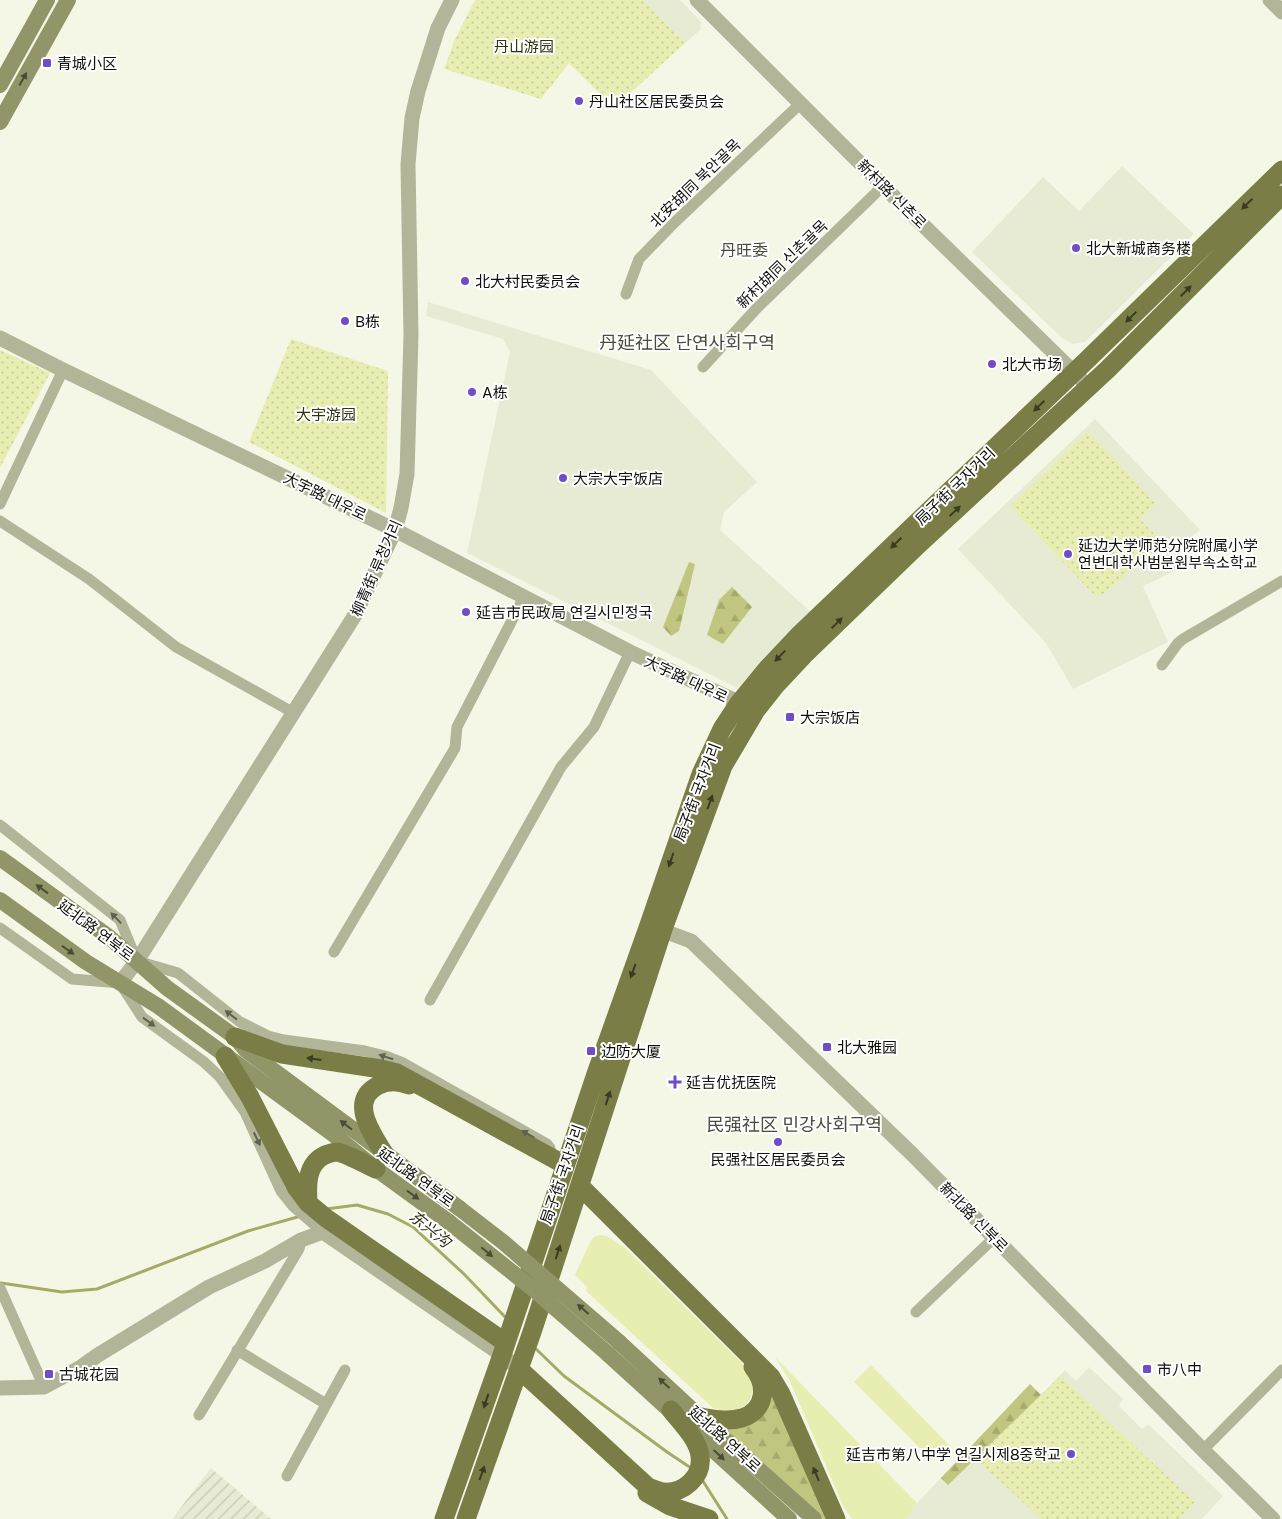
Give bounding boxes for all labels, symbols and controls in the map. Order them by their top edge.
park label: 丹山游园 [494,38,554,55]
place label: 青城小区 [57,55,117,72]
marker: 青城小区 [41,57,53,69]
one-way arrow [19,73,28,86]
place label: 丹山社区居民委员会 [589,93,724,110]
marker: 丹山社区居民委员会 [573,95,585,107]
street label: 北安胡同 북안골목 [646,136,744,230]
street label: 新村路 신촌로 [854,156,930,232]
one-way arrow [1241,198,1253,210]
street label: 新村胡同 신촌골목 [733,217,831,311]
place label: 北大新城商务楼 [1086,240,1191,257]
district label: 丹旺委 [720,241,768,260]
marker: 北大新城商务楼 [1070,242,1082,254]
place label: 北大村民委员会 [475,273,580,290]
marker: 北大村民委员会 [459,275,471,287]
one-way arrow [1180,285,1192,297]
one-way arrow [1125,311,1137,323]
place label: B栋 [355,313,380,330]
marker: B栋 [339,315,351,327]
district label: 丹延社区 단연사회구역 [599,332,775,353]
place label: 北大市场 [1002,356,1062,373]
marker: 北大市场 [986,358,998,370]
place label: A栋 [482,384,508,401]
marker: A栋 [466,386,478,398]
one-way arrow [1033,400,1045,412]
park label: 大宇游园 [296,406,356,423]
street label: 局子街 국자거리 [912,444,998,528]
street label: 大宇路 대우로 [281,469,369,523]
place label: 大宗大宇饭店 [573,470,663,487]
marker: 大宗大宇饭店 [557,472,569,484]
one-way arrow [948,505,960,517]
street label: 柳青街 류청거리 [347,517,405,619]
one-way arrow [891,537,903,549]
place label: 延边大学师范分院附属小学 연변대학사범분원부속소학교 [1078,537,1258,571]
marker: 延边大学师范分院附属小学 연변대학사범분원부속소학교 [1062,548,1074,560]
place label: 延吉市民政局 연길시민정국 [476,604,652,621]
marker: 延吉市民政局 연길시민정국 [460,606,472,618]
one-way arrow [831,617,843,629]
one-way arrow [774,649,786,661]
street label: 大宇路 대우로 [642,652,730,706]
place label: 大宗饭店 [800,709,860,726]
marker: 大宗饭店 [784,711,796,723]
street label: 局子街 국자거리 [670,740,724,844]
one-way arrow [707,794,714,809]
one-way arrow [667,853,675,868]
one-way arrow [36,884,49,895]
street label: 延北路 연북로 [55,896,137,964]
one-way arrow [110,912,122,924]
one-way arrow [61,945,75,955]
one-way arrow [629,964,637,979]
one-way arrow [225,1009,238,1020]
one-way arrow [142,1017,155,1028]
place label: 北大雅园 [837,1039,897,1056]
marker: 北大雅园 [821,1041,833,1053]
place label: 边防大厦 [601,1043,661,1060]
marker: 边防大厦 [585,1045,597,1057]
one-way arrow [378,1053,393,1060]
one-way arrow [305,1055,321,1063]
place label: 延吉优抚医院 [686,1074,776,1091]
marker: 延吉优抚医院 [668,1075,682,1089]
one-way arrow [605,1090,613,1105]
district label: 民强社区 민강사회구역 [706,1114,882,1135]
one-way arrow [340,1120,353,1131]
street label: 局子街 국자거리 [537,1122,587,1226]
one-way arrow [521,1130,536,1138]
one-way arrow [253,1132,261,1146]
marker: 民强社区居民委员会 [772,1136,784,1148]
street label: 延北路 연북로 [375,1144,457,1210]
place label: 民强社区居民委员会 [710,1151,846,1168]
street label: 新北路 신북로 [937,1179,1011,1255]
one-way arrow [406,1190,420,1200]
water label: 东兴沟 [405,1207,456,1253]
one-way arrow [555,1245,562,1260]
one-way arrow [481,1247,494,1258]
one-way arrow [577,1304,589,1315]
place label: 市八中 [1157,1361,1202,1378]
marker: 市八中 [1141,1363,1153,1375]
place label: 古城花园 [59,1366,119,1383]
marker: 古城花园 [43,1368,55,1380]
one-way arrow [658,1378,671,1389]
one-way arrow [481,1394,489,1409]
street label: 延北路 연북로 [686,1403,764,1475]
place label: 延吉市第八中学 연길시제8중학교 [846,1446,1061,1463]
marker: 延吉市第八中学 연길시제8중학교 [1065,1448,1077,1460]
one-way arrow [713,1449,725,1461]
one-way arrow [478,1465,486,1480]
one-way arrow [811,1467,819,1481]

